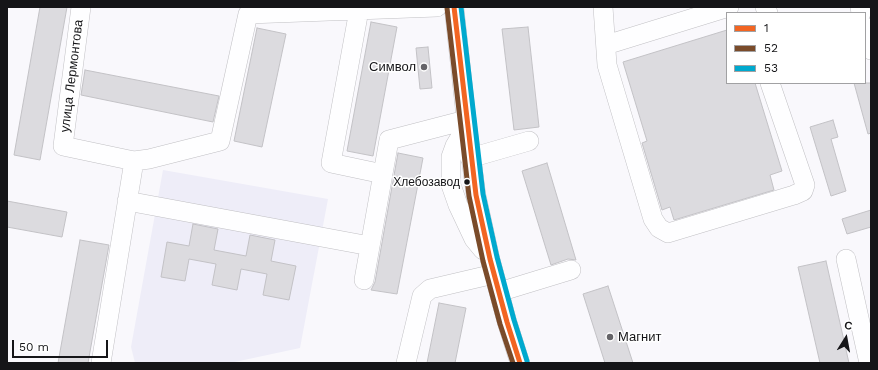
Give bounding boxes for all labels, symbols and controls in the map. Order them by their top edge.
legend [726,12,866,84]
street label: улица Лермонтова [57,19,87,133]
text: 1 [764,21,769,35]
text: 52 [764,41,778,55]
place label: Символ [369,59,416,75]
text: 53 [764,61,778,75]
marker: Символ [419,62,429,72]
place label: Хлебозавод [393,175,460,189]
marker: Хлебозавод [462,177,472,187]
north arrow [826,318,866,358]
text: С [843,319,854,333]
place label: Магнит [618,329,661,345]
scale bar [14,332,110,358]
marker: Магнит [605,332,615,342]
text: 50 m [19,340,49,354]

